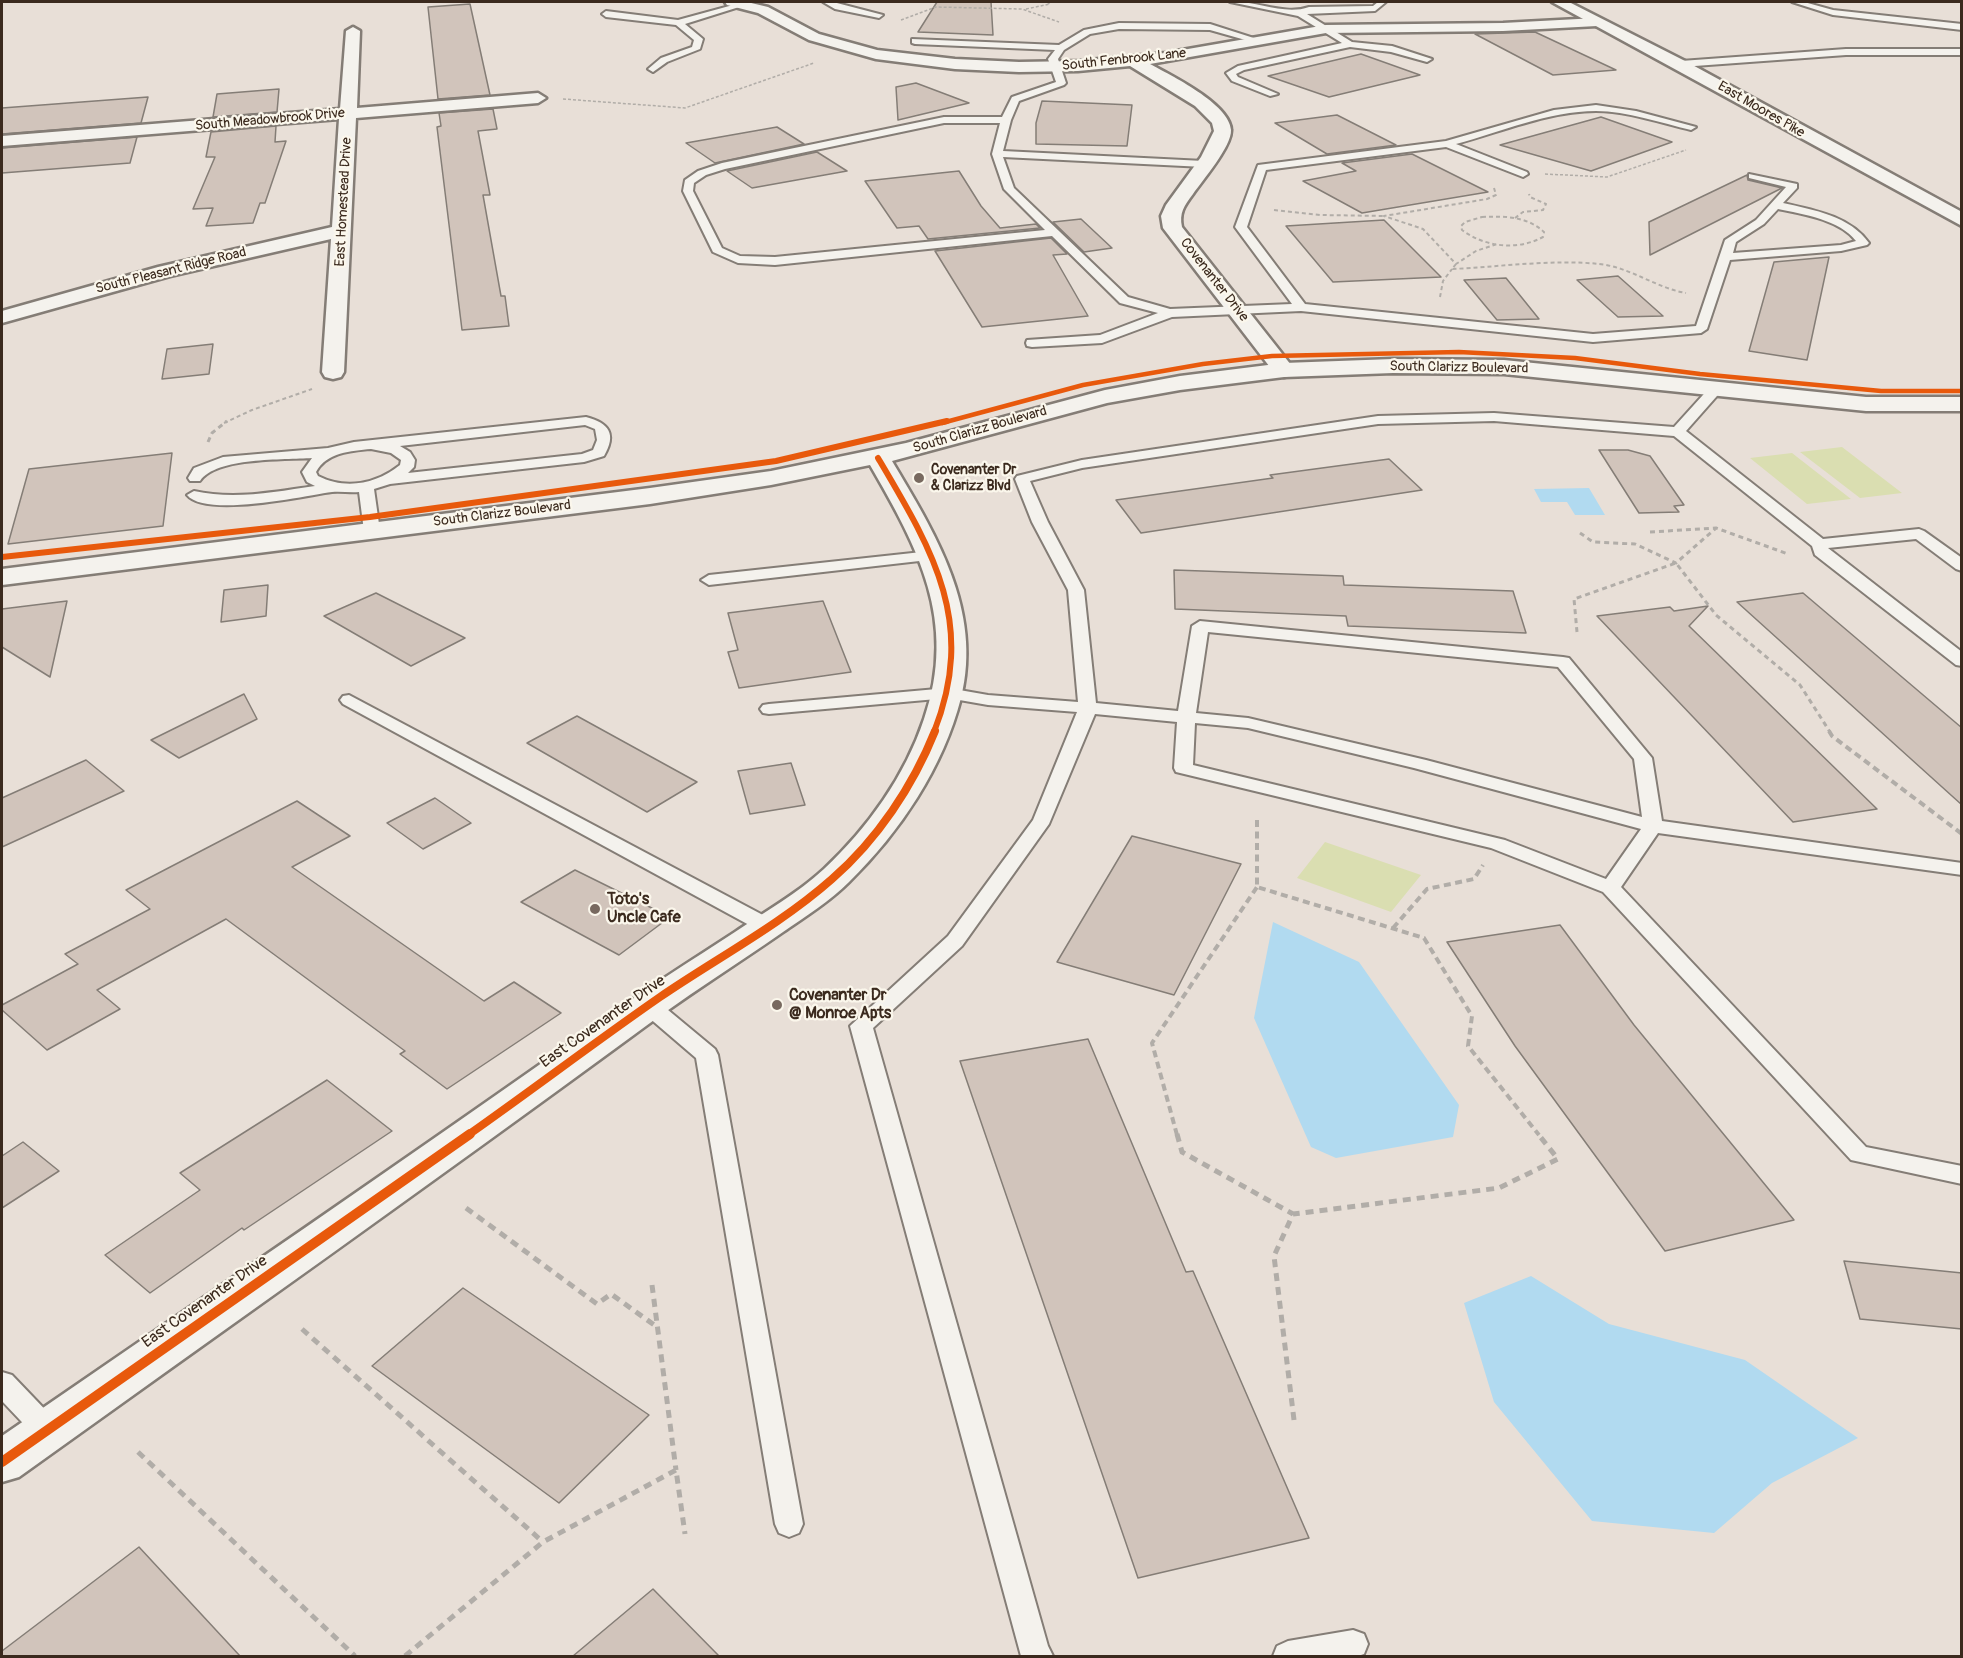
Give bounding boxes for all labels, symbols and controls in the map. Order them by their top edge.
street label: South Fenbrook Lane [1061,45,1187,75]
street label: East Moores Pike [1714,78,1808,142]
street label: South Meadowbrook Drive [194,105,346,135]
street label: East Homestead Drive [332,137,356,267]
street label: Covenanter Drive [1176,235,1252,325]
street label: South Pleasant Ridge Road [94,244,248,298]
street label: South Clarizz Boulevard [1390,358,1528,378]
street label: South Clarizz Boulevard [911,403,1049,457]
place label: Covenanter Dr & Clarizz Blvd [931,462,1016,494]
marker: Covenanter Dr & Clarizz Blvd [912,471,926,485]
street label: South Clarizz Boulevard [432,497,572,531]
place label: Toto's Uncle Cafe [607,890,681,928]
marker: Toto's Uncle Cafe [588,902,602,916]
street label: East Covenanter Drive [537,972,669,1072]
place label: Covenanter Dr @ Monroe Apts [789,986,891,1024]
marker: Covenanter Dr @ Monroe Apts [770,998,784,1012]
street label: East Covenanter Drive [139,1252,271,1352]

